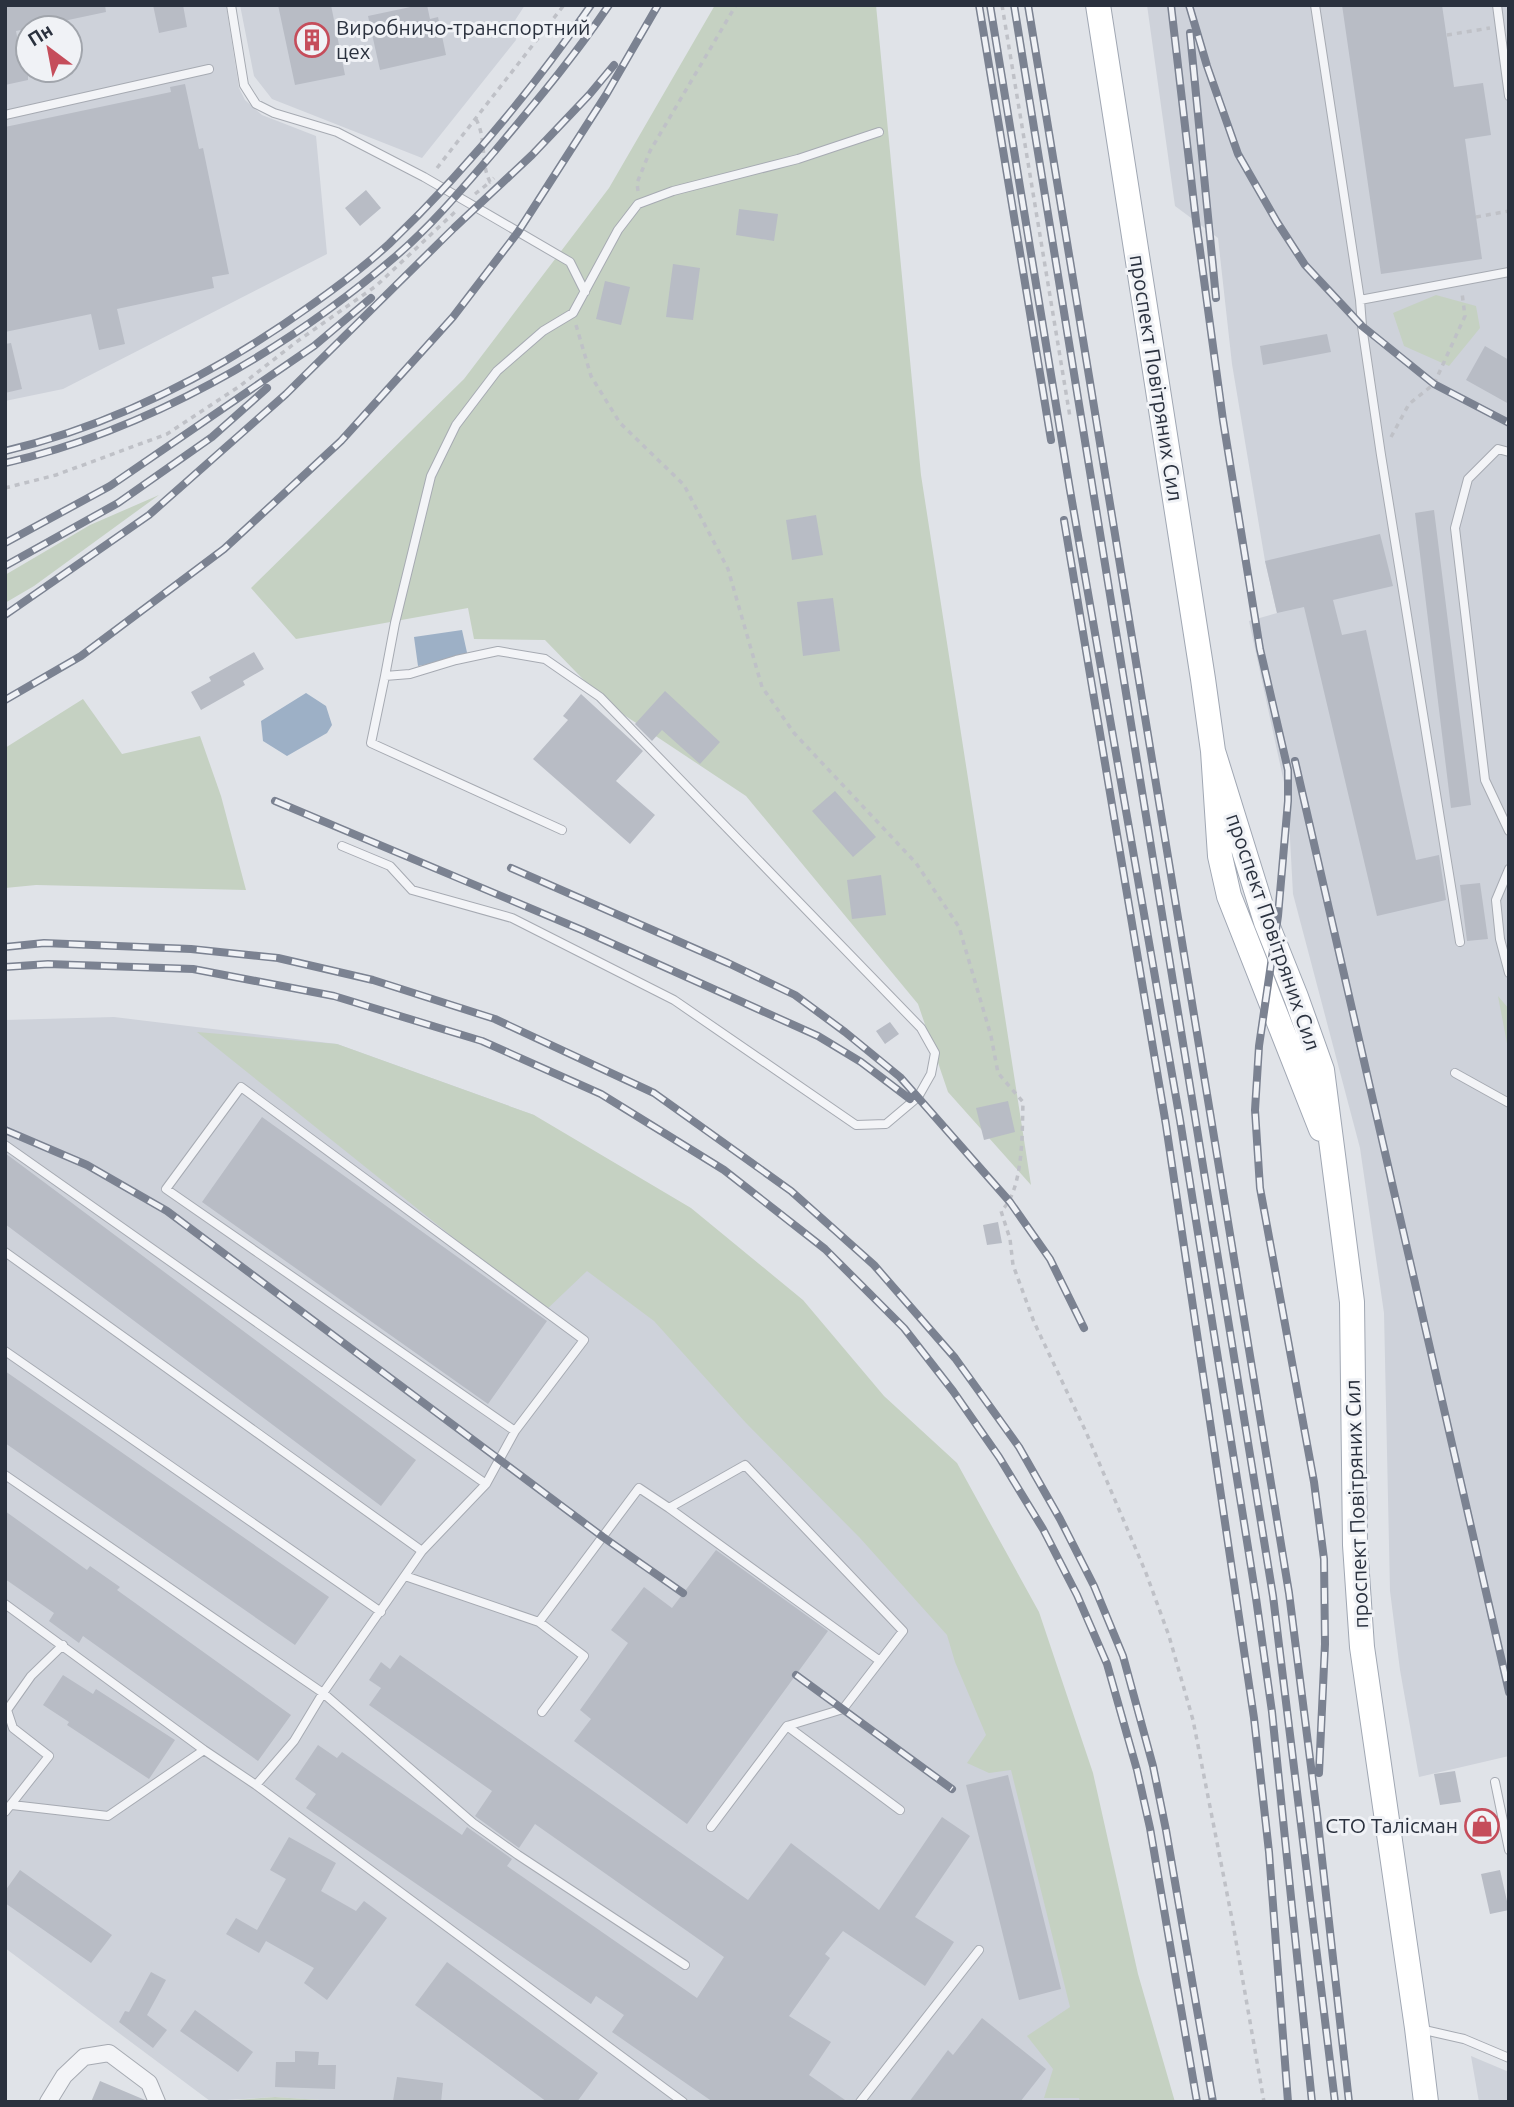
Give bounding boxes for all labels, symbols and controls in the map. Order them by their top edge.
north arrow [14,14,84,84]
place label: Виробничо-транспортний цех [336,15,591,63]
text: Пн [24,19,56,51]
building icon: Виробничо-транспортний цех [293,21,331,59]
street label: проспект Повітряних Сил [1126,253,1188,503]
street label: проспект Повітряних Сил [1222,810,1326,1053]
street label: проспект Повітряних Сил [1340,1379,1372,1629]
shop icon: СТО Талісман [1463,1807,1501,1845]
place label: СТО Талісман [1325,1813,1458,1837]

